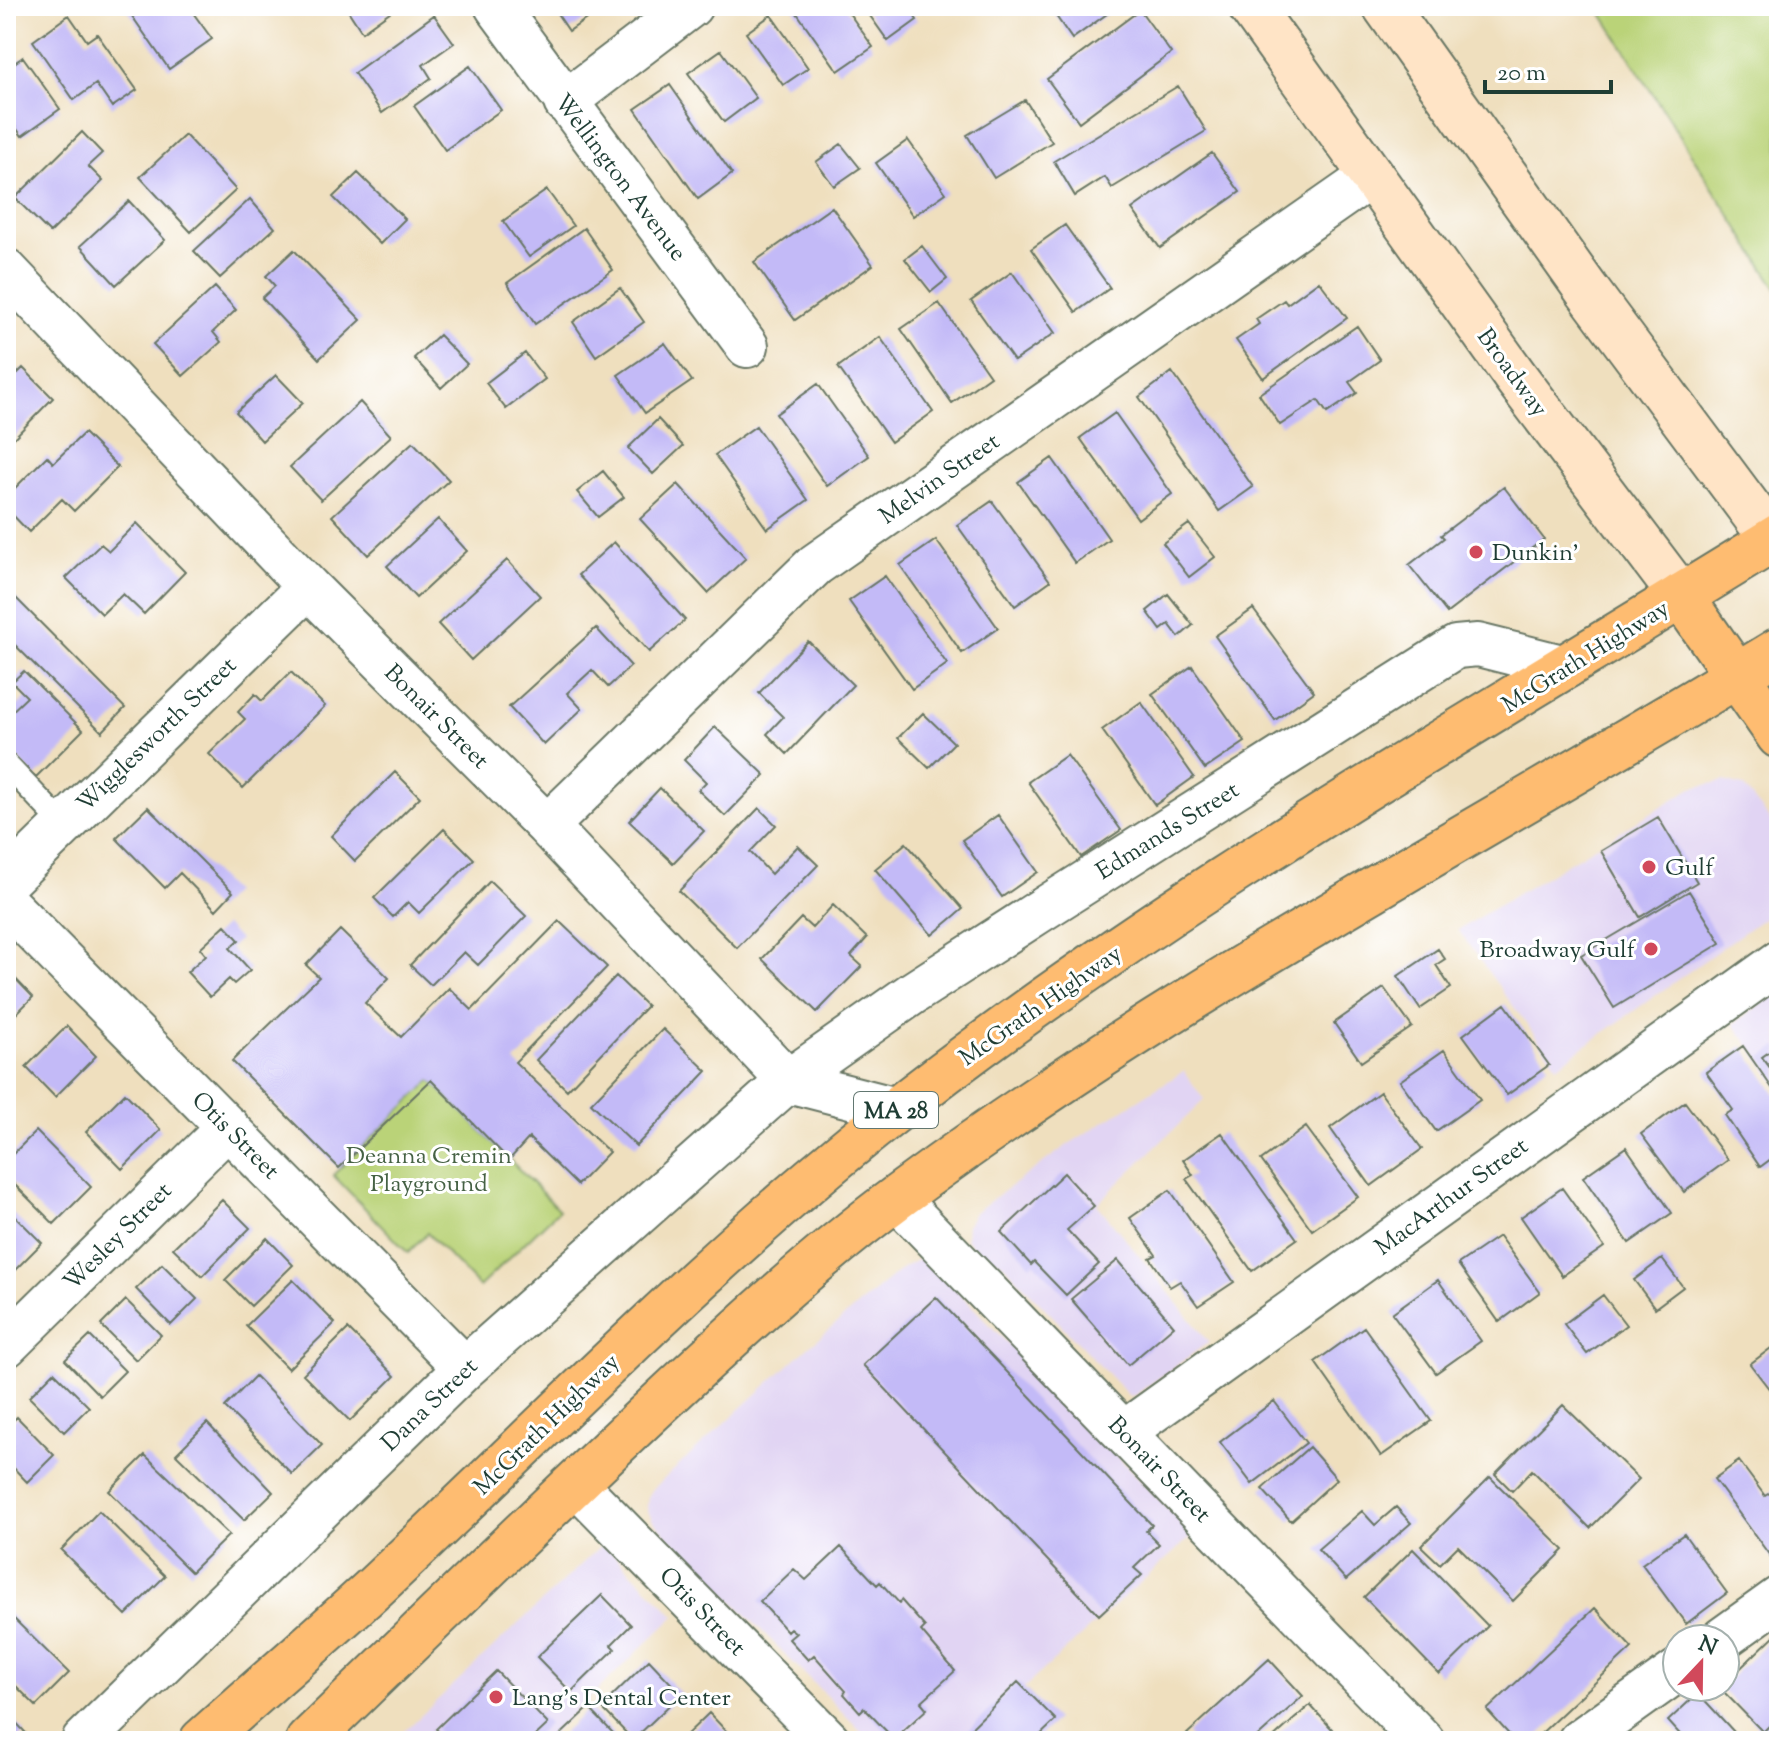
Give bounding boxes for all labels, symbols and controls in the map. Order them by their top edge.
scale bar [1485,44,1611,94]
text: 20 m [1497,57,1546,91]
street label: Wellington Avenue [545,87,694,269]
street label: Broadway [1468,322,1555,424]
street label: Melvin Street [873,426,1007,534]
place label: Dunkin' [1492,537,1579,571]
marker: Dunkin' [1467,543,1485,561]
street label: McGrath Highway [1496,593,1676,723]
street label: Wigglesworth Street [70,650,245,821]
street label: Bonair Street [375,657,496,778]
street label: Edmands Street [1090,774,1246,889]
place label: Gulf [1665,852,1715,886]
marker: Gulf [1640,858,1658,876]
place label: Broadway Gulf [1480,934,1637,968]
street label: McGrath Highway [953,938,1129,1075]
marker: Broadway Gulf [1642,940,1660,958]
street label: Otis Street [183,1085,286,1188]
road number: MA 28 [854,1092,938,1128]
street label: MacArthur Street [1368,1130,1536,1265]
park label: Deanna Cremin Playground [346,1140,512,1202]
street label: Wesley Street [56,1175,180,1299]
street label: McGrath Highway [467,1347,628,1504]
street label: Dana Street [375,1351,486,1460]
street label: Bonair Street [1099,1410,1218,1531]
street label: Otis Street [650,1560,753,1664]
north arrow [1661,1623,1741,1703]
text: N [1693,1629,1722,1666]
place label: Lang's Dental Center [512,1682,731,1716]
marker: Lang's Dental Center [487,1688,505,1706]

